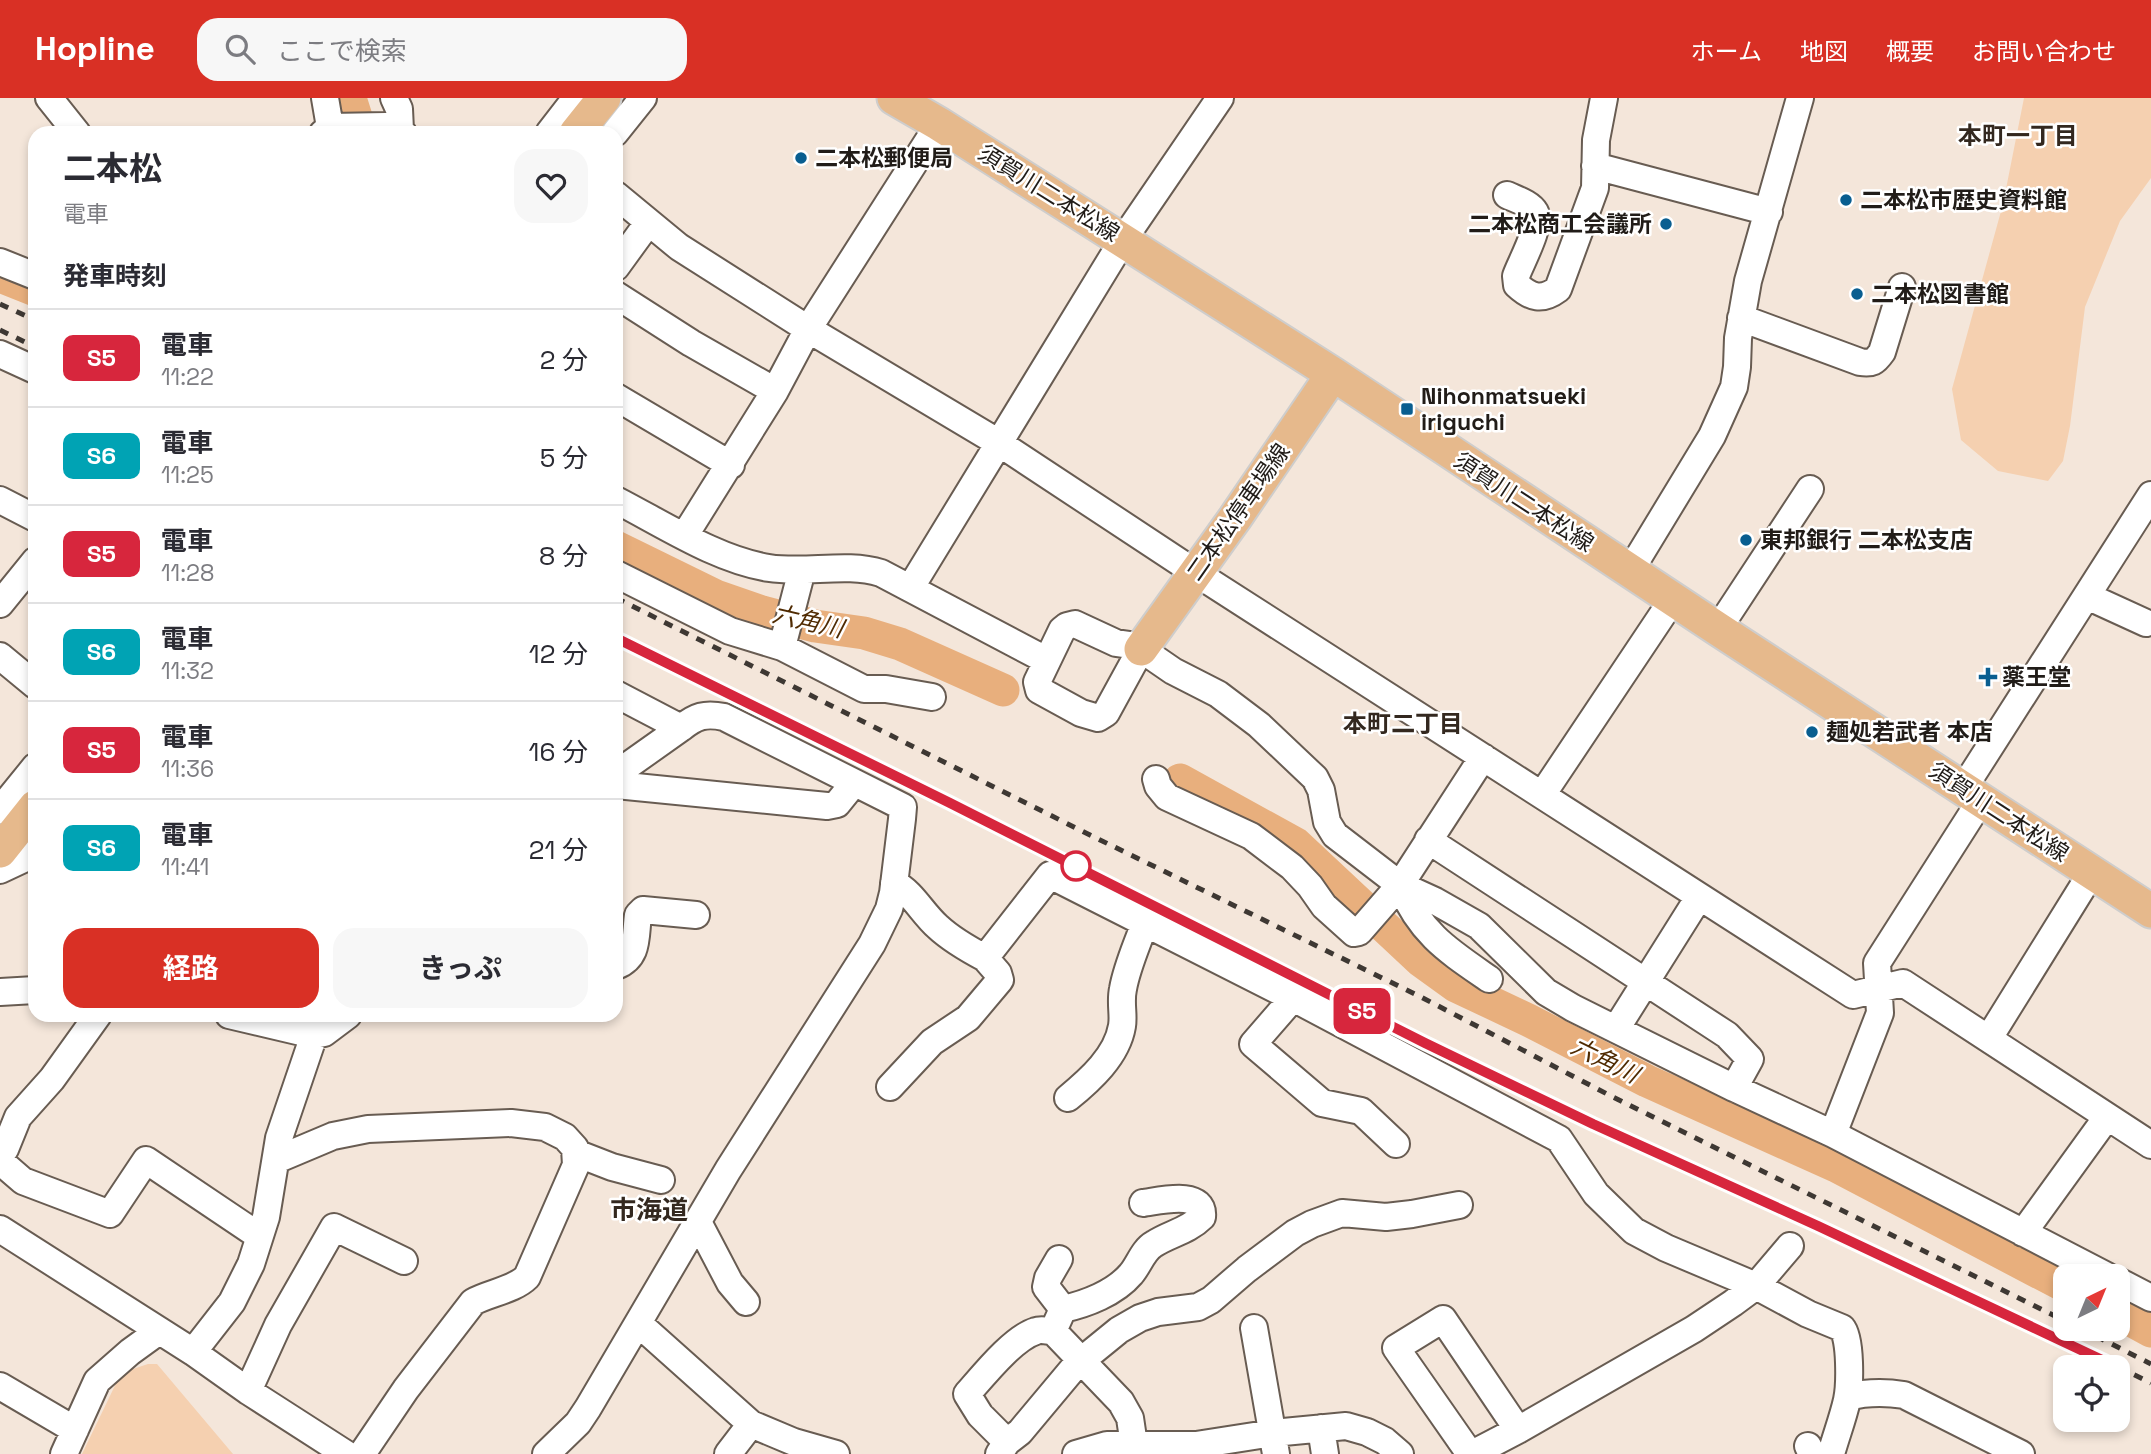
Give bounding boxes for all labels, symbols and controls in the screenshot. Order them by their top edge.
search box [197,18,687,81]
text: Hopline [35,28,155,70]
icon: search [221,30,259,68]
text: ここで検索 [277,34,407,68]
text: ホーム [1691,36,1762,67]
text: 地図 [1800,36,1848,67]
text: 概要 [1886,36,1934,67]
text: お問い合わせ [1972,36,2116,67]
district label: 本町一丁目 [1958,120,2078,151]
street label: 須賀川二本松線 [973,138,1125,248]
place label: 二本松郵便局 [815,143,953,173]
text: 二本松 [63,148,162,190]
button: heart [514,149,588,223]
marker: 二本松郵便局 [793,150,809,166]
place label: 二本松市歴史資料館 [1860,185,2067,215]
marker: 二本松市歴史資料館 [1838,192,1854,208]
text: 電車 [63,199,109,229]
place label: 二本松商工会議所 [1468,209,1652,239]
marker: 二本松商工会議所 [1658,216,1674,232]
text: 発車時刻 [63,259,167,293]
place label: 二本松図書館 [1871,279,2009,309]
marker: 二本松図書館 [1849,286,1865,302]
text: 電車 [161,328,213,362]
text: S5 [87,342,116,373]
text: 2 分 [540,343,588,377]
text: 11:22 [161,362,214,392]
place label: Nihonmatsueki iriguchi [1421,381,1586,437]
marker: Nihonmatsueki iriguchi [1399,401,1415,417]
text: 電車 [161,426,213,460]
street label: 二本松停車場線 [1180,437,1296,587]
text: S6 [87,440,116,471]
text: 5 分 [540,441,588,475]
street label: 須賀川二本松線 [1448,446,1600,558]
text: 11:25 [161,460,214,490]
text: 電車 [161,524,213,558]
place label: 東邦銀行 二本松支店 [1760,525,1973,555]
marker: 東邦銀行 二本松支店 [1738,532,1754,548]
text: S5 [87,538,116,569]
text: 8 分 [539,539,588,573]
text: 11:28 [161,558,214,588]
water label: 六角川 [769,598,849,645]
text: 電車 [161,622,213,656]
text: S6 [87,636,116,667]
text: 12 分 [529,637,588,671]
text: 11:32 [161,656,214,686]
place label: 薬王堂 [2002,662,2071,692]
marker: 薬王堂 [1980,669,1996,685]
district label: 本町二丁目 [1343,708,1463,739]
place label: 麺処若武者 本店 [1826,717,1993,747]
text: 電車 [161,720,213,754]
marker: 麺処若武者 本店 [1804,724,1820,740]
text: S5 [87,734,116,765]
text: 16 分 [529,735,588,769]
text: 11:36 [161,754,214,784]
street label: 須賀川二本松線 [1923,756,2075,868]
text: 電車 [161,818,213,852]
text: S6 [87,832,116,863]
text: 21 分 [529,833,588,867]
unlabelled marker [1061,851,1091,881]
text: 11:41 [161,852,209,882]
button: 経路 [63,928,319,1008]
button: きっぷ [333,928,588,1008]
line badge: S5 [1330,988,1394,1034]
text: S5 [1348,995,1376,1026]
water label: 六角川 [1566,1030,1647,1091]
district label: 市海道 [610,1193,688,1227]
north arrow [2053,1264,2130,1340]
map controls [2053,1264,2130,1432]
button: locate [2053,1355,2130,1432]

